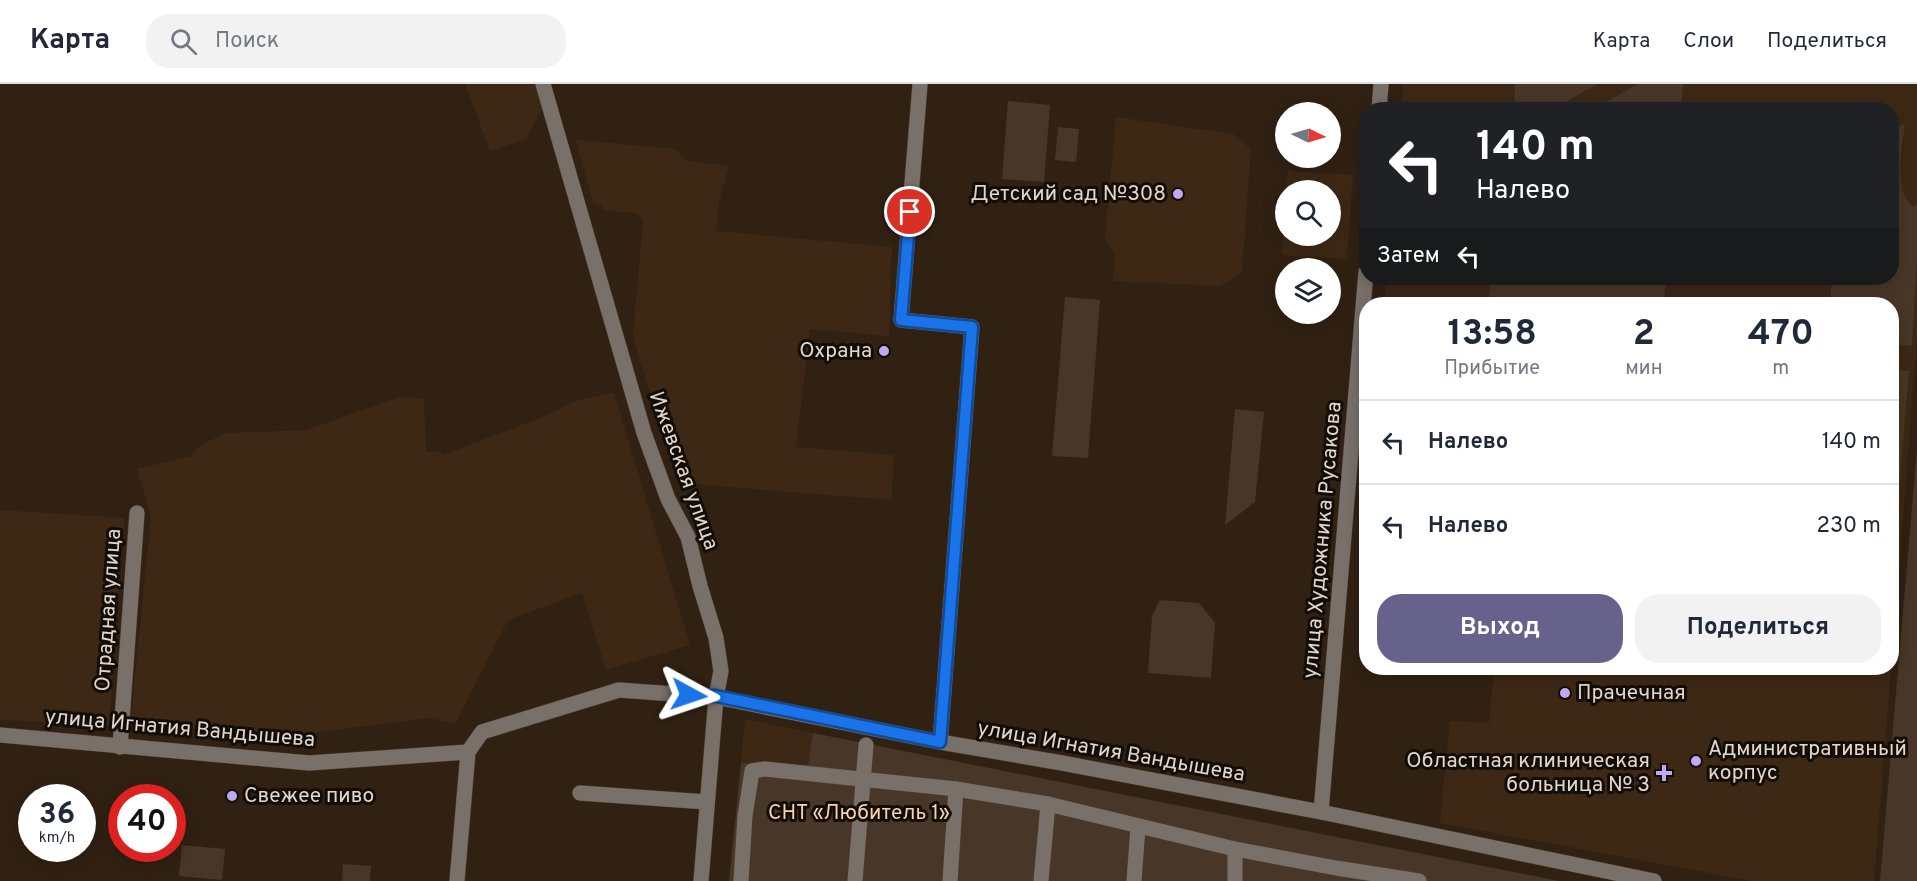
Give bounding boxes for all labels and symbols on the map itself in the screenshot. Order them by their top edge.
north arrow [1275,102,1341,168]
place label: Детский сад №308 [971,181,1166,208]
pin [884,186,935,237]
marker: Детский сад №308 [1171,187,1185,201]
place label: Охрана [799,338,872,365]
marker: Охрана [877,344,891,358]
street label: Ижевская улица [642,388,724,554]
street label: улица Художника Русакова [1297,400,1349,680]
street label: Отрадная улица [90,528,128,692]
position arrow [657,663,721,727]
place label: Прачечная [1577,680,1686,707]
marker: Прачечная [1558,686,1572,700]
street label: улица Игнатия Вандышева [44,704,316,754]
street label: улица Игнатия Вандышева [975,715,1247,789]
place label: Административный корпус [1708,736,1907,787]
place label: Областная клиническая больница № 3 [1406,748,1650,799]
marker: Административный корпус [1689,754,1703,768]
marker: Областная клиническая больница № 3 [1655,764,1673,782]
place label: Свежее пиво [244,783,374,810]
speed limit sign: 40 [108,784,186,862]
marker: Свежее пиво [225,789,239,803]
park label: СНТ «Любитель 1» [768,800,950,827]

